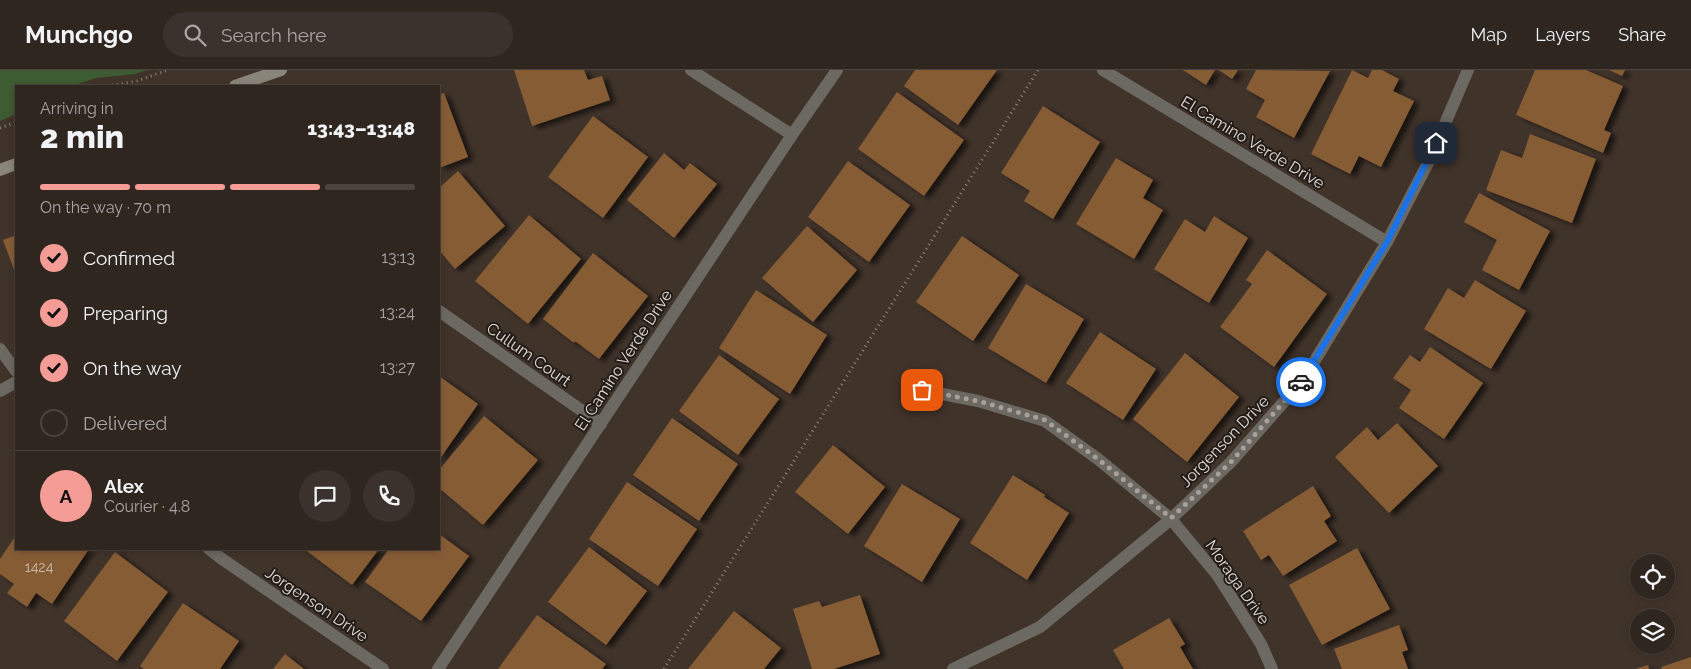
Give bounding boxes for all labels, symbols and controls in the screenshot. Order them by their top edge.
search box [163,12,513,57]
text: Munchgo [25,20,133,49]
icon: search [181,21,209,49]
text: Search here [221,24,326,46]
text: Map [1471,24,1507,45]
text: Layers [1535,24,1590,45]
text: Share [1618,24,1666,45]
street label: El Camino Verde Drive [1177,92,1328,193]
text: Arriving in [40,99,114,118]
text: 13:43–13:48 [307,117,415,139]
text: 2 min [40,118,124,155]
pin [1415,122,1457,164]
icon: home [1422,129,1450,157]
text: On the way · 70 m [40,198,171,217]
icon: check [40,244,68,272]
text: Confirmed [83,247,175,269]
text: 13:13 [381,248,415,267]
street label: El Camino Verde Drive [571,286,676,434]
icon: check [40,299,68,327]
text: Preparing [83,302,168,324]
text: 13:24 [380,303,415,322]
street label: Cullum Court [483,318,575,391]
icon: check [40,354,68,382]
text: On the way [83,357,182,379]
courier [1276,357,1326,407]
text: 13:27 [380,358,415,377]
icon: car [1287,368,1315,396]
pin [901,369,943,411]
icon: bag [908,376,936,404]
street label: Jorgenson Drive [1176,392,1273,491]
text: Delivered [83,412,167,434]
button: chat [299,470,351,522]
button: phone [363,470,415,522]
text: Alex [104,475,144,497]
text: A [60,485,72,507]
text: Courier · 4.8 [104,497,190,516]
street label: Moraga Drive [1202,536,1274,628]
map controls [1630,554,1675,654]
button: locate [1630,554,1675,599]
house number: 1424 [25,559,54,575]
street label: Jorgenson Drive [262,563,372,646]
button: layers [1630,609,1675,654]

